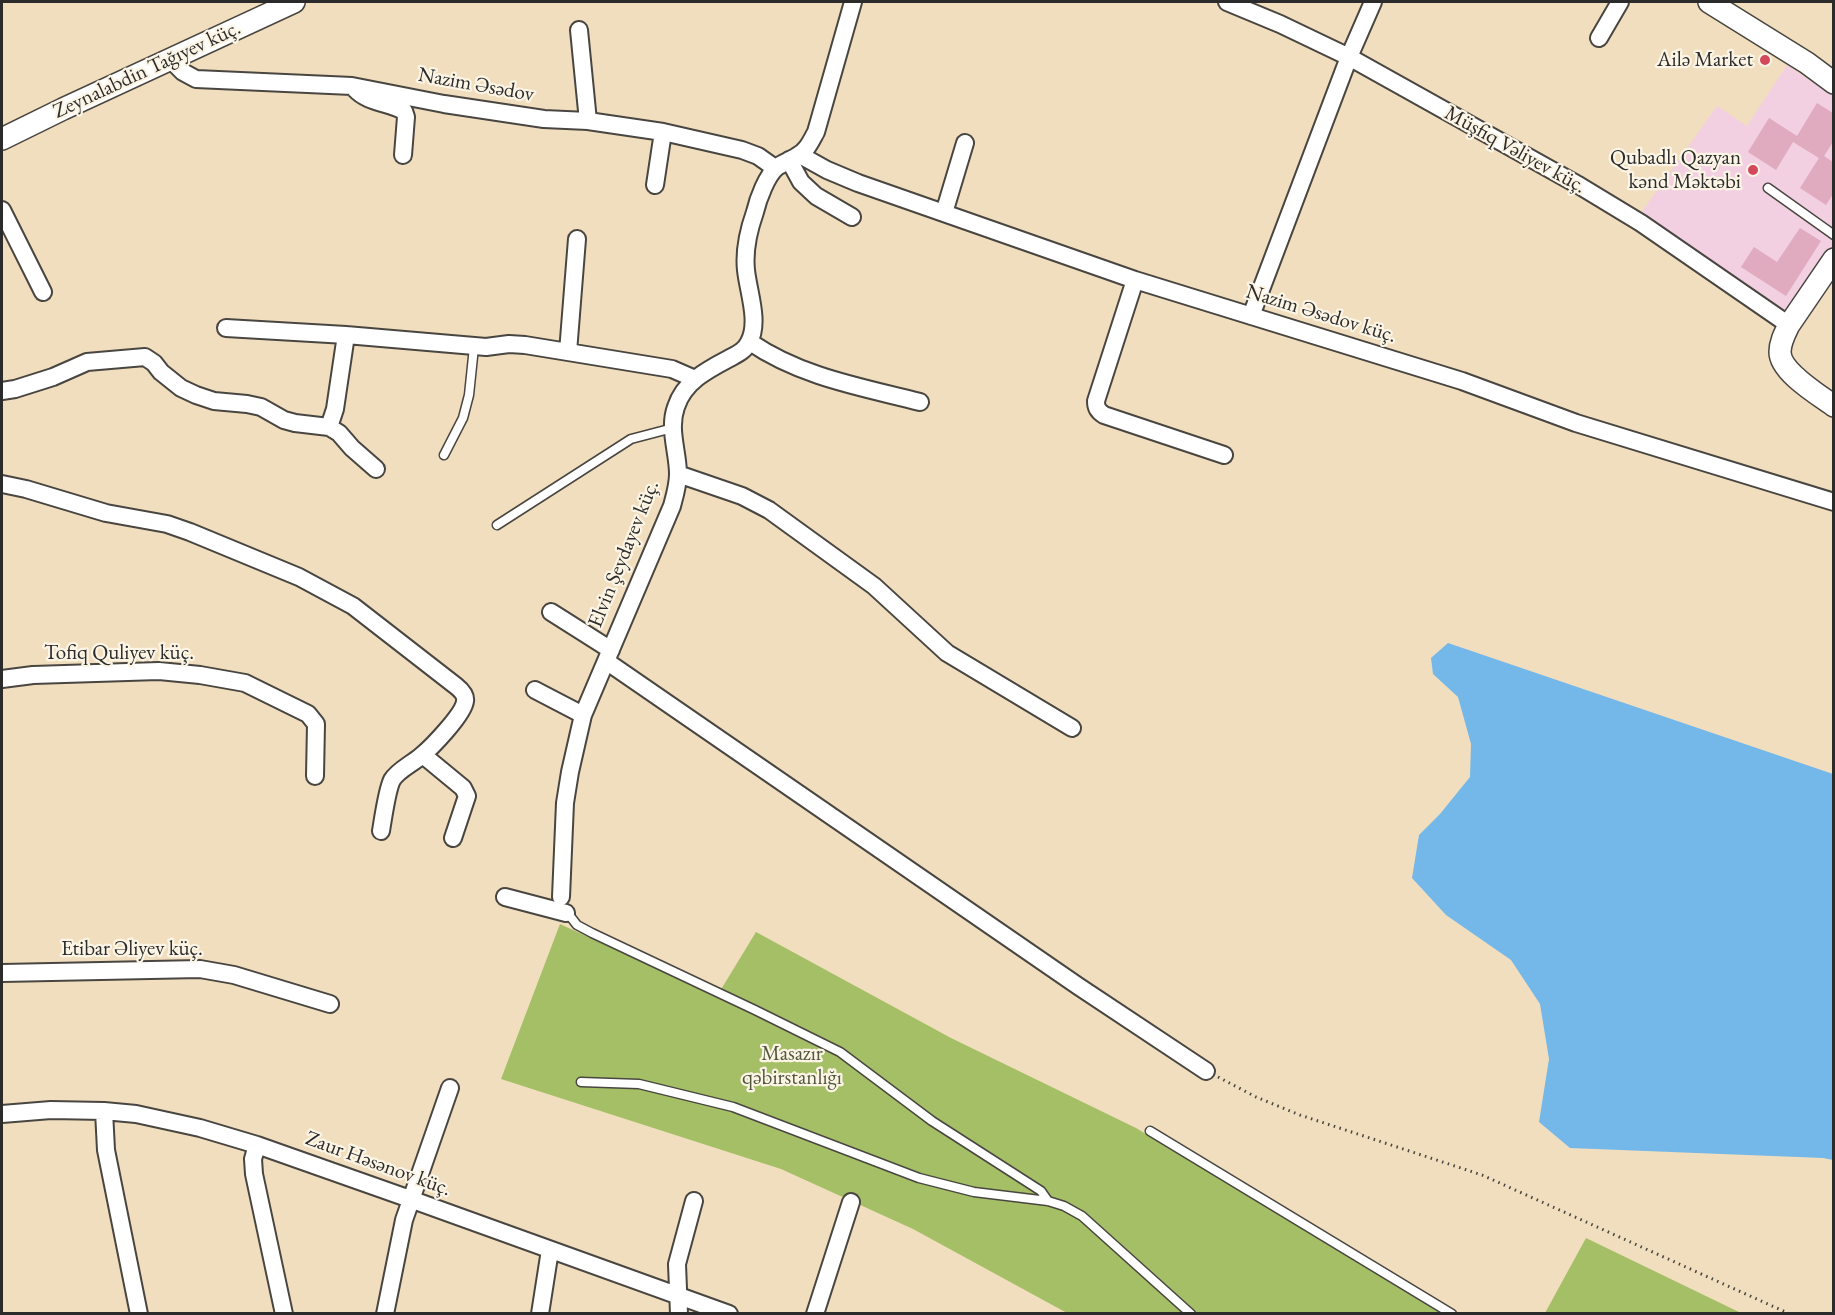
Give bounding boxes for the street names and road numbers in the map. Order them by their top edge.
street label: Zeynalabdin Tağıyev küç. [49,15,245,125]
street label: Nazim Əsədov [416,62,536,108]
street label: Müşfiq Vəliyev küç. [1440,101,1590,199]
street label: Nazim Əsədov küç. [1243,279,1399,349]
street label: Elvin Şeydayev küç. [583,477,665,631]
street label: Tofiq Quliyev küç. [44,640,194,666]
street label: Etibar Əliyev küç. [61,936,203,962]
street label: Zaur Həsənov küç. [302,1126,454,1202]

